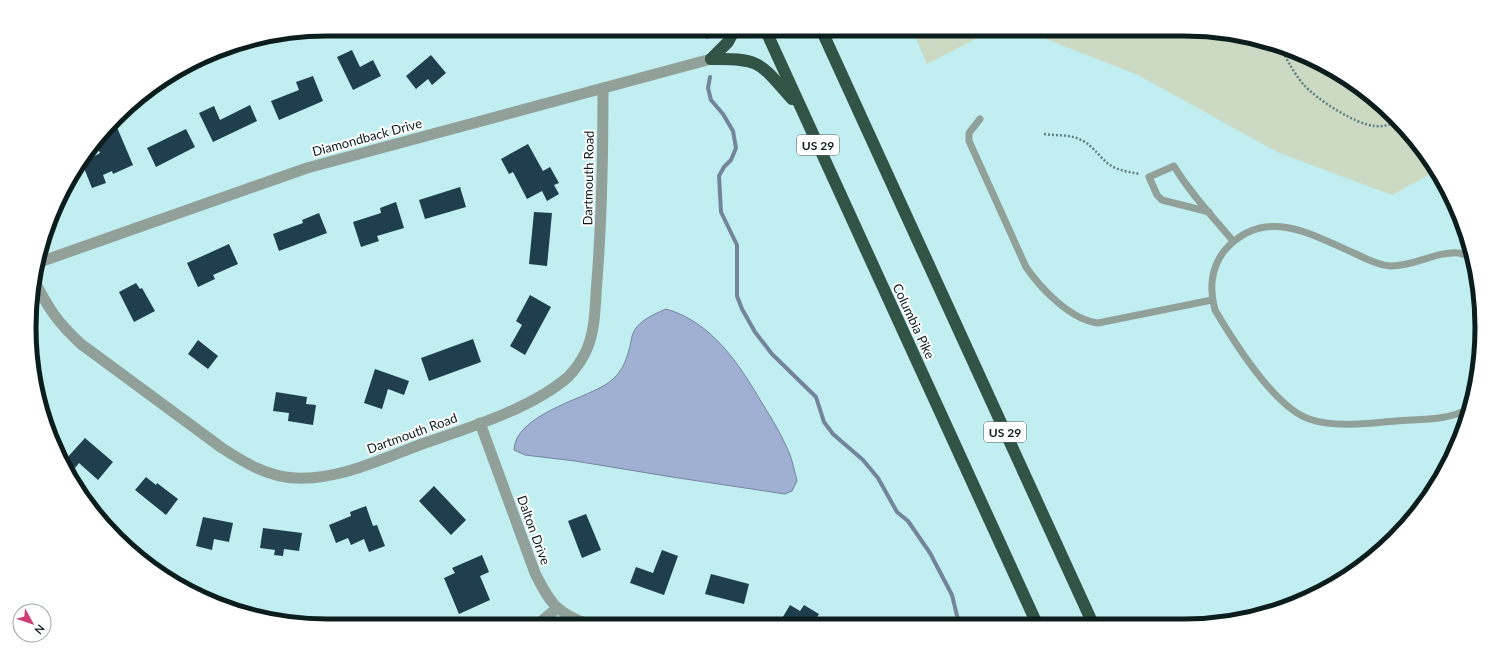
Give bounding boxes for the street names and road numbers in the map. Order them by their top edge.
street label: Diamondback Drive [310,115,424,159]
street label: Dartmouth Road [579,130,597,226]
road number: US 29 [797,135,839,155]
street label: Columbia Pike [890,281,938,361]
street label: Dartmouth Road [365,409,459,457]
road number: US 29 [984,422,1026,442]
street label: Dalton Drive [514,493,554,567]

